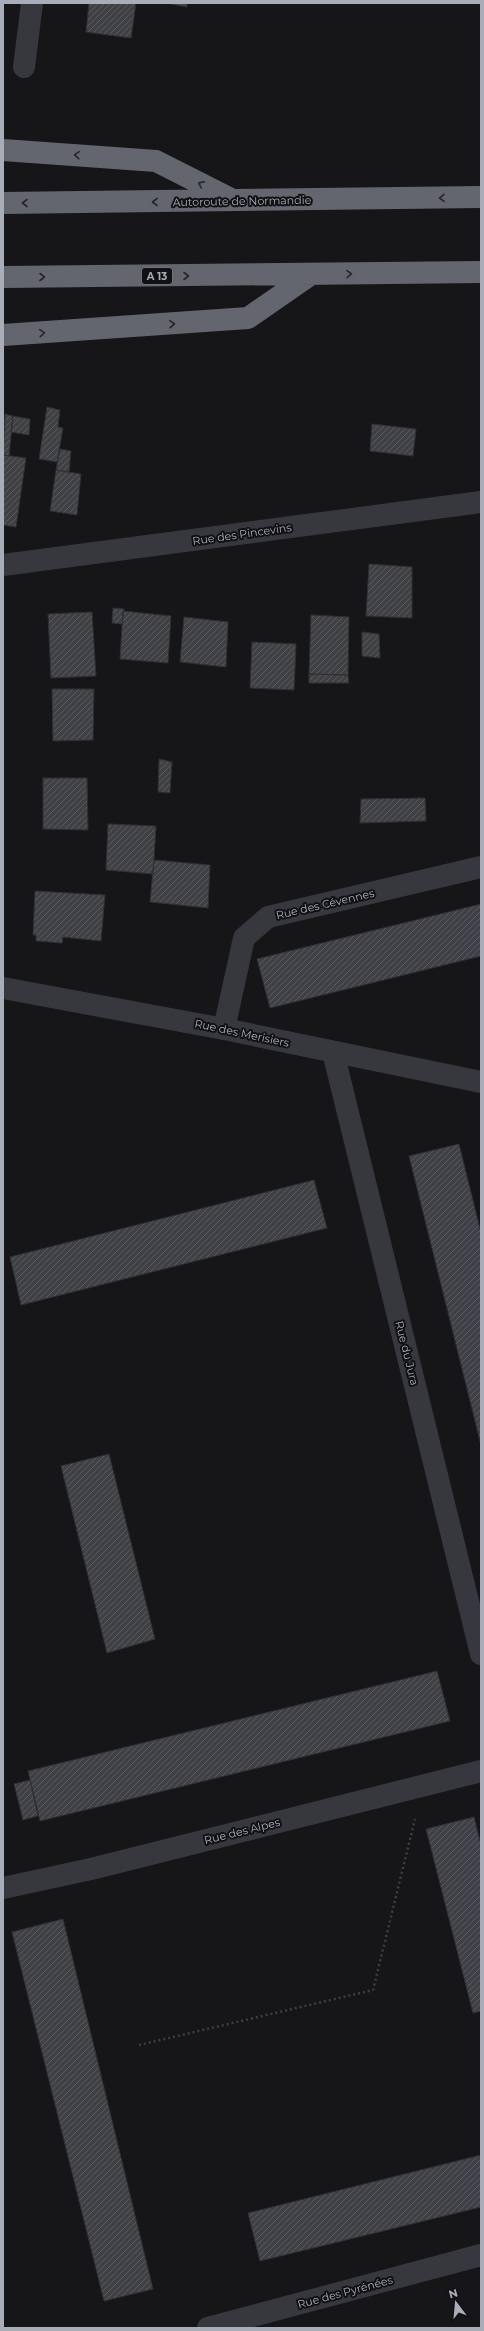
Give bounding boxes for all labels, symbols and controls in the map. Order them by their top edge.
one-way arrow [74,151,80,160]
one-way arrow [198,181,205,189]
street label: Autoroute de Normandie [173,193,312,209]
one-way arrow [439,194,445,202]
one-way arrow [152,198,158,206]
one-way arrow [22,199,28,207]
road number: A 13 [142,268,172,284]
one-way arrow [346,270,352,278]
one-way arrow [39,272,45,281]
one-way arrow [183,272,189,280]
one-way arrow [169,319,175,328]
one-way arrow [39,328,45,337]
street label: Rue des Pincevins [192,520,293,548]
street label: Rue des Cévennes [274,886,376,922]
street label: Rue des Merisiers [193,1016,291,1050]
street label: Rue du Jura [392,1319,422,1387]
street label: Rue des Alpes [203,1815,282,1847]
street label: Rue des Pyrénées [296,2272,395,2311]
north arrow [436,2283,476,2323]
text: N [447,2285,459,2301]

